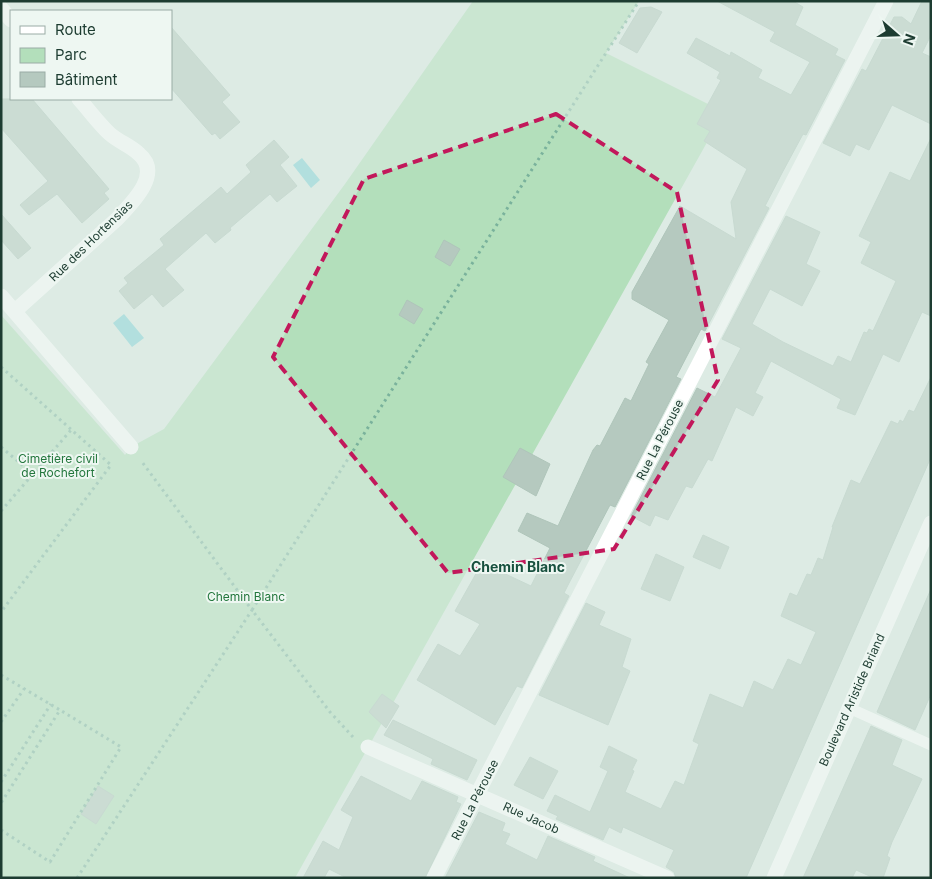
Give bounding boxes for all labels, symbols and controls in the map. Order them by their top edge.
legend [10,10,172,100]
north arrow [872,10,922,60]
text: Route [55,20,96,39]
text: N [900,32,919,48]
text: Parc [55,45,87,64]
text: Bâtiment [55,70,118,89]
street label: Rue des Hortensias [46,197,136,284]
street label: Rue La Pérouse [633,397,686,483]
park label: Cimetière civil de Rochefort [18,451,98,480]
district label: Chemin Blanc [471,558,565,575]
park label: Chemin Blanc [207,589,285,604]
street label: Boulevard Aristide Briand [815,631,888,768]
street label: Rue La Pérouse [448,757,501,843]
street label: Rue Jacob [501,798,562,837]

